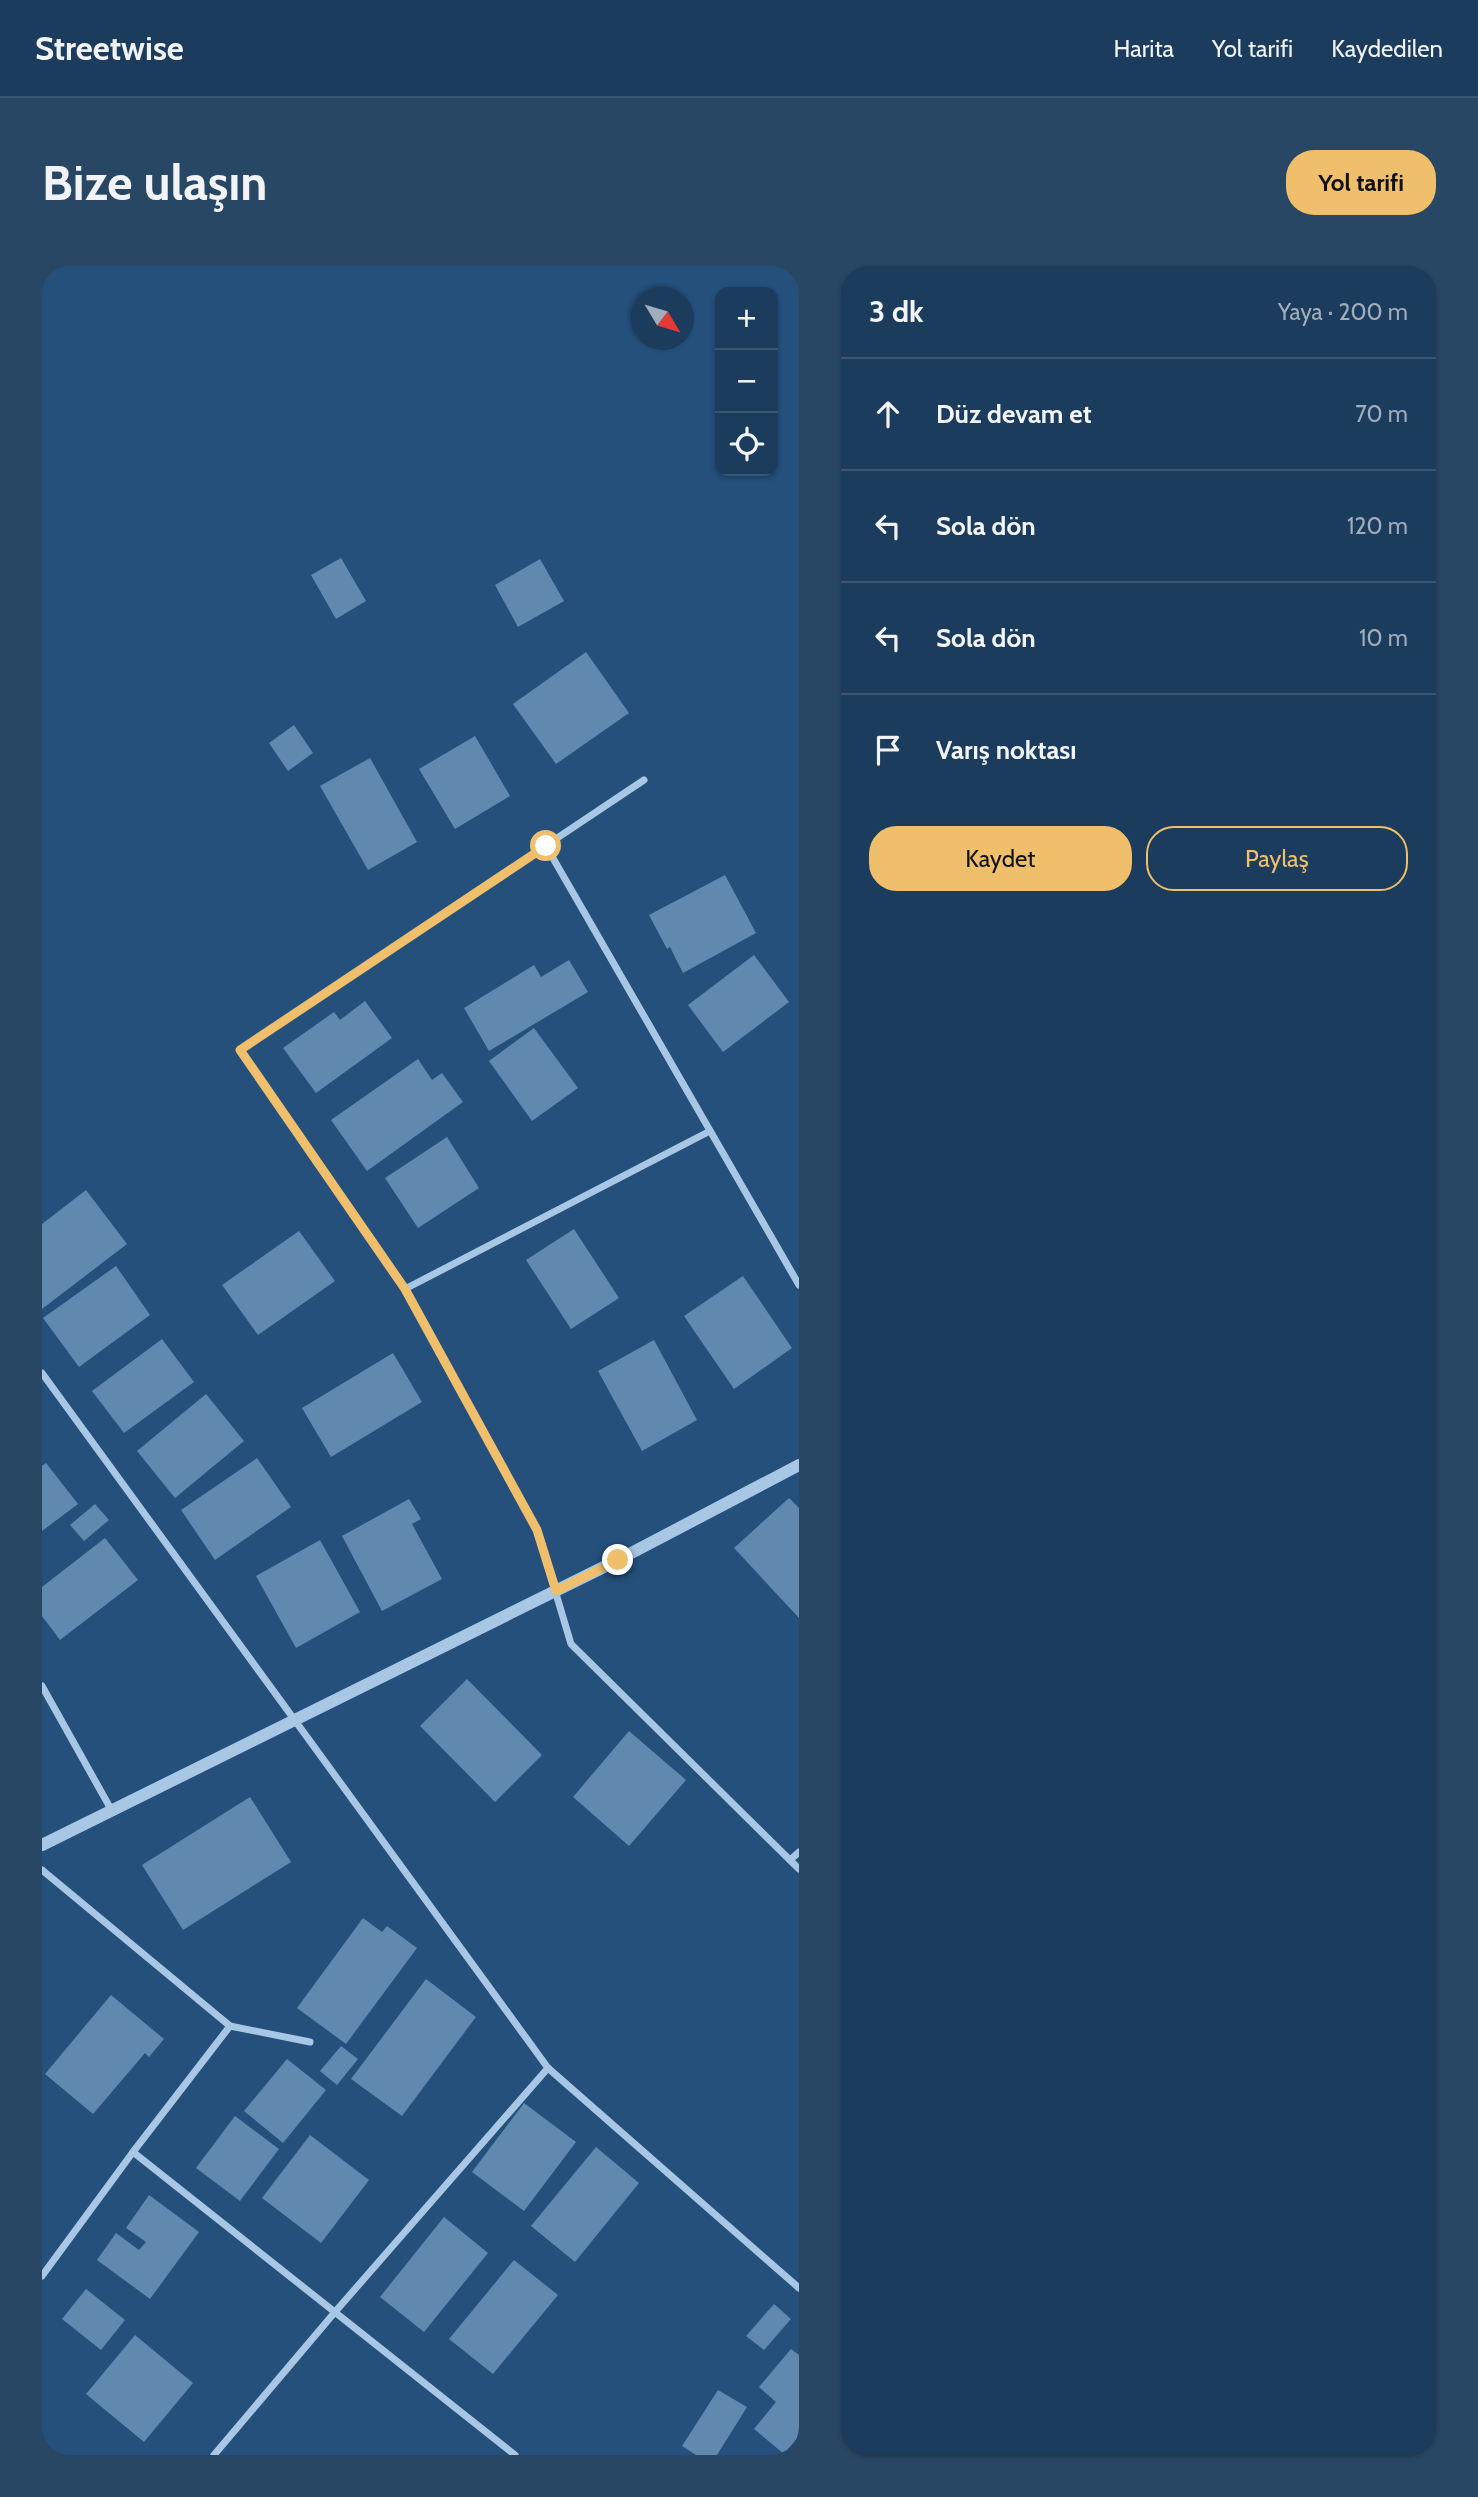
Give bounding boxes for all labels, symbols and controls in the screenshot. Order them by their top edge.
text: Streetwise [35,28,184,68]
text: Harita [1114,34,1174,63]
text: Yol tarifi [1212,34,1293,63]
text: Kaydedilen [1331,34,1443,63]
button: Yol tarifi [1286,150,1436,215]
text: Bize ulaşın [42,153,267,212]
north arrow [631,287,694,350]
map controls [715,287,778,476]
button: + [715,287,778,350]
text: 3 dk [869,293,924,330]
text: Yaya · 200 m [1278,298,1408,326]
button: − [715,350,778,413]
icon: ahead [869,395,907,433]
text: Düz devam et [936,398,1092,430]
text: 70 m [1355,400,1408,428]
button: locate [715,413,778,476]
icon: left [869,507,907,545]
text: Sola dön [936,510,1036,542]
text: 120 m [1347,512,1408,540]
icon: left [869,619,907,657]
text: Sola dön [936,622,1036,654]
text: 10 m [1359,624,1408,652]
icon: arrive [869,731,907,769]
text: Varış noktası [936,734,1077,766]
button: Kaydet [869,826,1132,891]
button: Paylaş [1146,826,1408,891]
route start [530,830,561,861]
route end [602,1544,633,1575]

